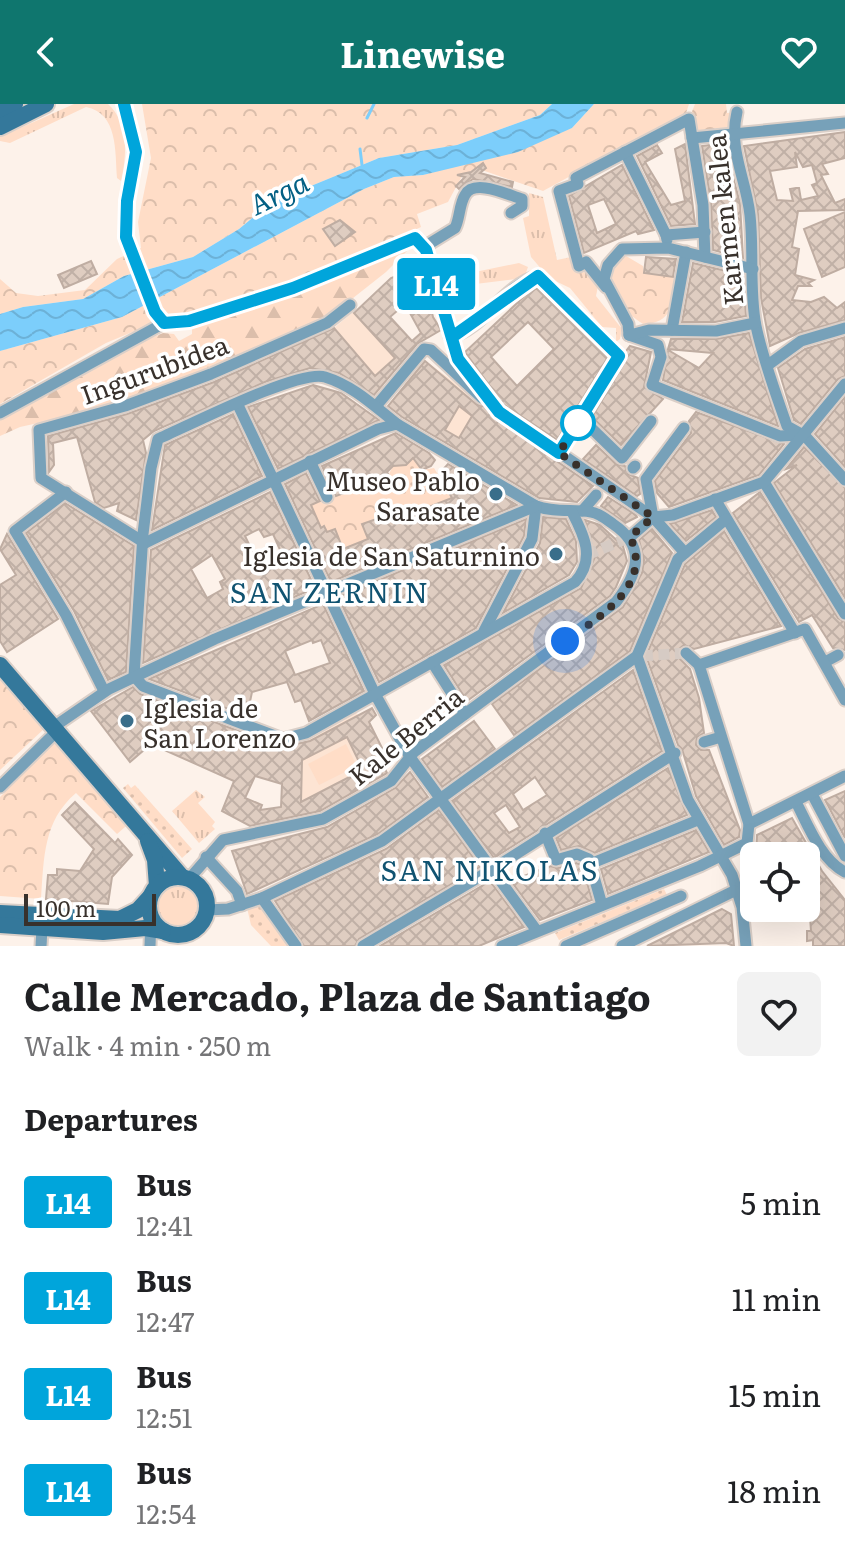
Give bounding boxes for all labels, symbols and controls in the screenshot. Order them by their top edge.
text: Linewise [340,26,505,79]
icon: back [24,30,68,74]
icon: heart [777,30,821,74]
street label: Karmen kalea [695,133,751,307]
water label: Arga [241,160,315,224]
line badge: L14 [390,258,482,310]
text: L14 [413,263,459,305]
street label: Ingurubidea [75,323,233,413]
unlabelled marker [561,406,595,440]
place label: Museo Pablo Sarasate [325,460,480,529]
marker: Museo Pablo Sarasate [487,485,505,503]
place label: Iglesia de San Saturnino [242,535,540,574]
marker: Iglesia de San Saturnino [547,545,565,563]
district label: SAN ZERNIN [230,570,430,612]
your location [545,621,585,661]
street label: Kale Berria [339,676,471,794]
place label: Iglesia de San Lorenzo [143,687,296,756]
marker: Iglesia de San Lorenzo [118,712,136,730]
map controls [740,842,820,922]
button: locate [740,842,820,922]
district label: SAN NIKOLAS [380,848,600,890]
scale bar [24,890,156,926]
text: 100 m [36,891,96,924]
text: Calle Mercado, Plaza de Santiago [24,966,651,1023]
button: heart [737,972,821,1056]
text: Walk · 4 min · 250 m [24,1025,271,1064]
text: Departures [24,1096,198,1140]
text: Bus [136,1161,192,1205]
text: 5 min [741,1180,821,1224]
text: L14 [45,1181,91,1223]
text: 12:41 [136,1205,193,1244]
text: Bus [136,1257,192,1301]
text: 11 min [732,1276,821,1320]
text: L14 [45,1277,91,1319]
text: 12:47 [136,1301,195,1340]
text: Bus [136,1353,192,1397]
text: 15 min [729,1372,821,1416]
text: L14 [45,1373,91,1415]
text: 12:51 [136,1397,192,1436]
text: Bus [136,1449,192,1493]
text: 18 min [727,1468,821,1512]
text: L14 [45,1469,91,1511]
text: 12:54 [136,1493,196,1532]

